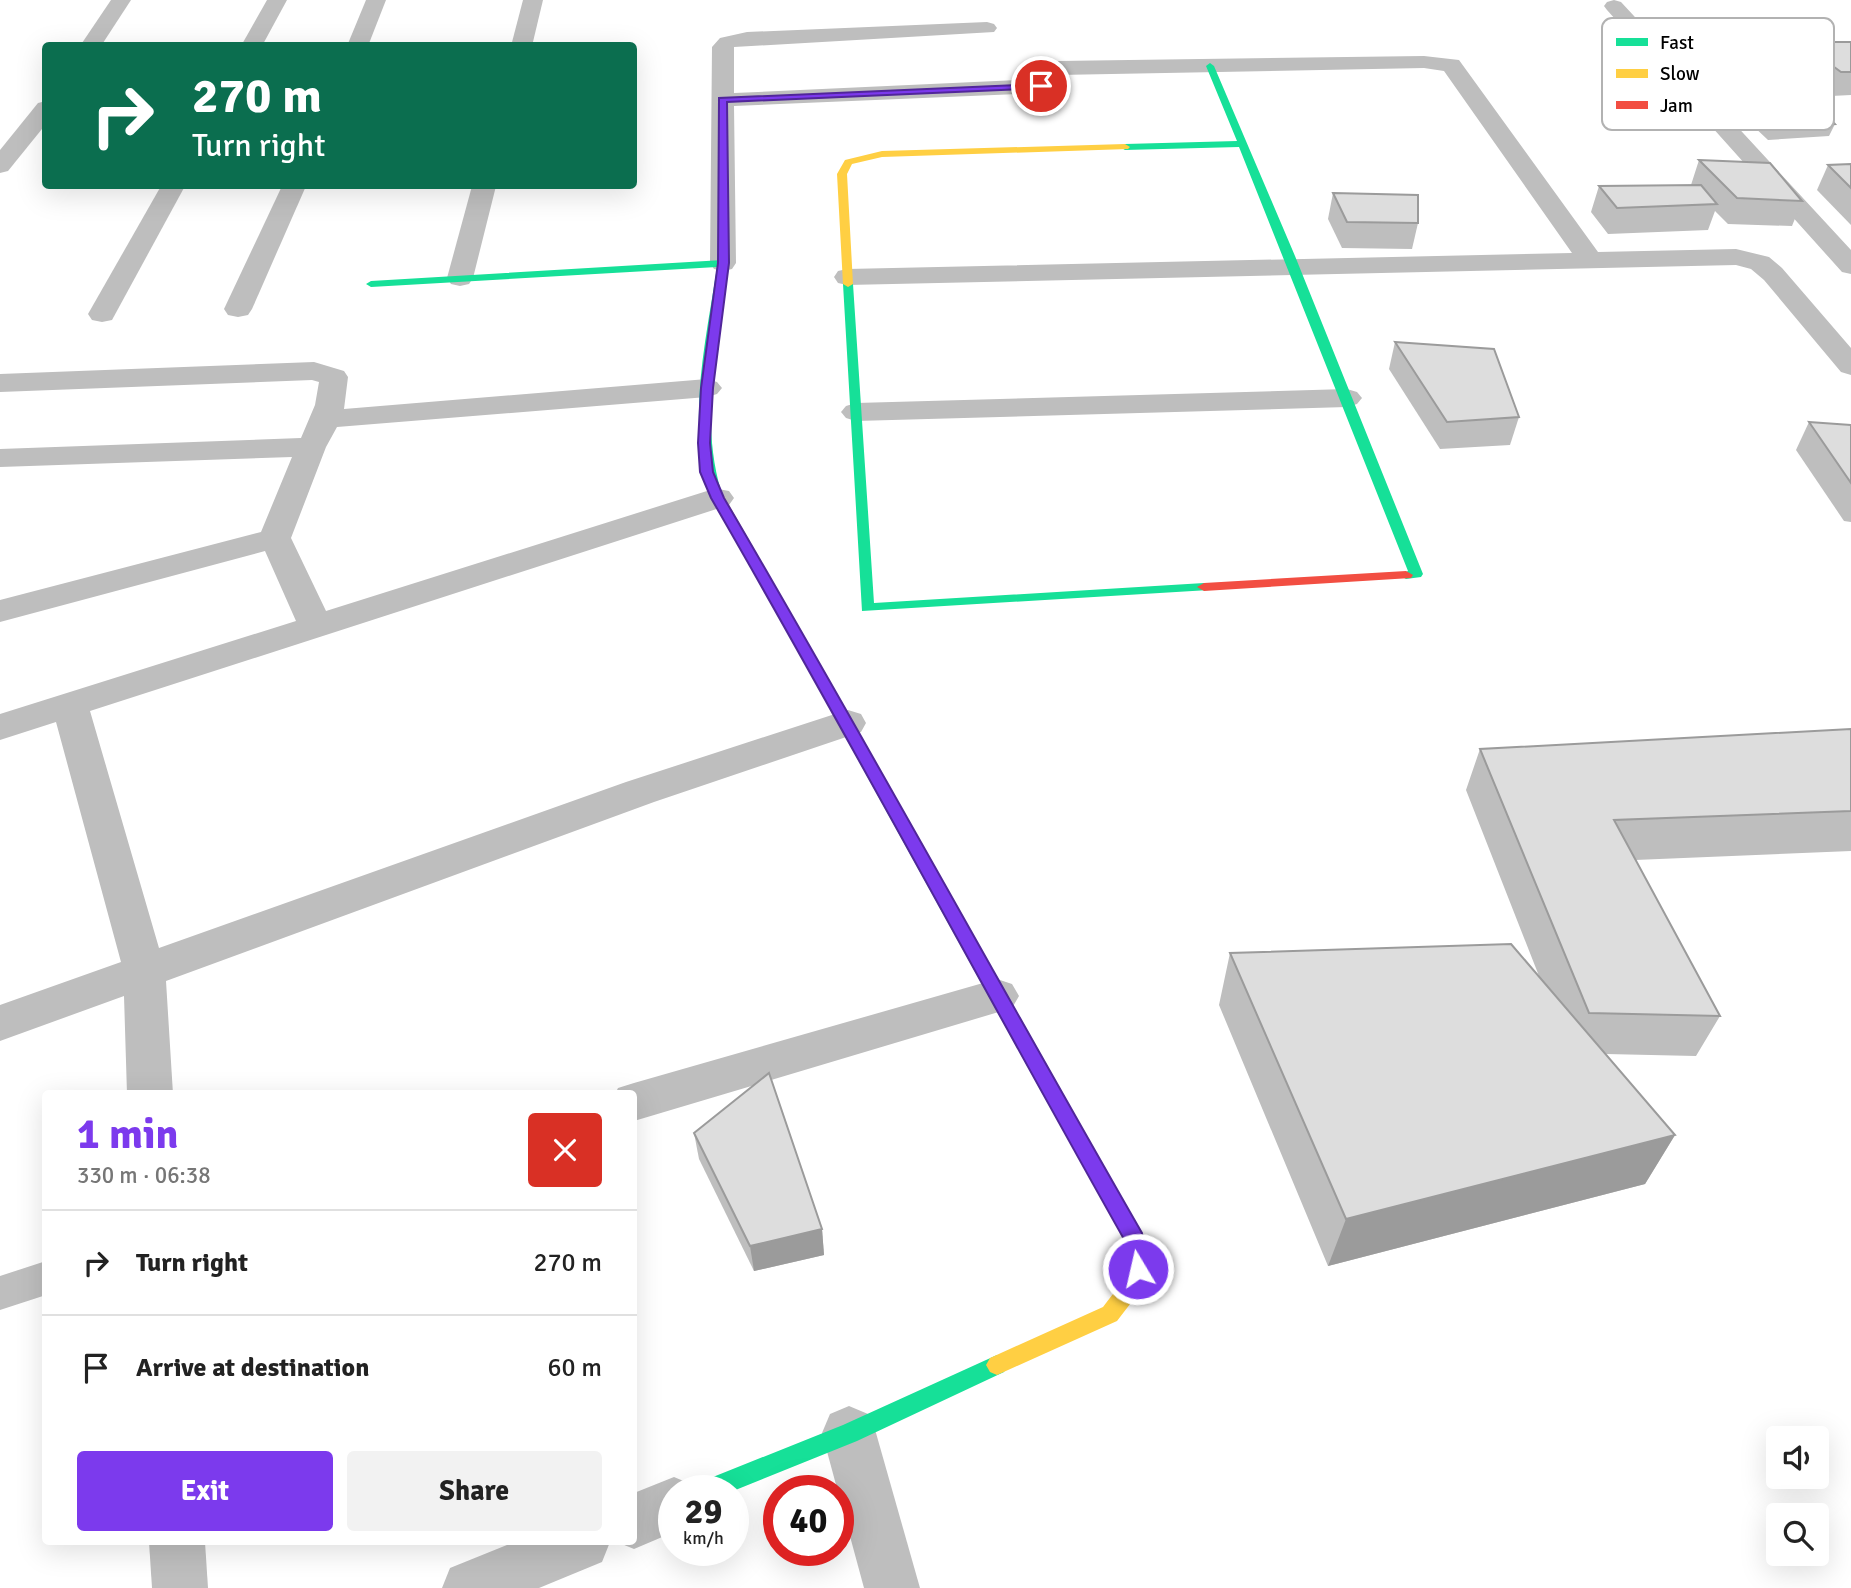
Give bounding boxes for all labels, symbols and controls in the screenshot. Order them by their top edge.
legend [1602,18,1834,130]
text: Fast [1660,31,1694,55]
pin [1011,56,1071,116]
text: Slow [1660,62,1700,86]
text: 270 m [192,66,322,126]
icon: arrive [1022,67,1060,105]
icon: right [77,70,168,161]
text: Jam [1660,94,1693,118]
text: Turn right [192,126,325,165]
text: 1 min [77,1109,178,1160]
button: close [528,1113,602,1187]
text: 330 m · 06:38 [77,1161,211,1190]
position arrow [1101,1232,1175,1306]
icon: right [77,1244,115,1282]
text: Turn right [136,1247,248,1279]
text: 270 m [533,1247,602,1279]
icon: arrive [77,1349,115,1387]
text: Arrive at destination [136,1352,369,1384]
text: 60 m [547,1352,602,1384]
map controls [1766,1426,1829,1566]
button: sound [1766,1426,1829,1489]
button: Exit [77,1451,333,1531]
button: Share [347,1451,602,1531]
speed limit sign: 40 [763,1475,854,1566]
text: 29 [685,1490,722,1533]
button: search [1766,1503,1829,1566]
text: km/h [683,1527,724,1549]

